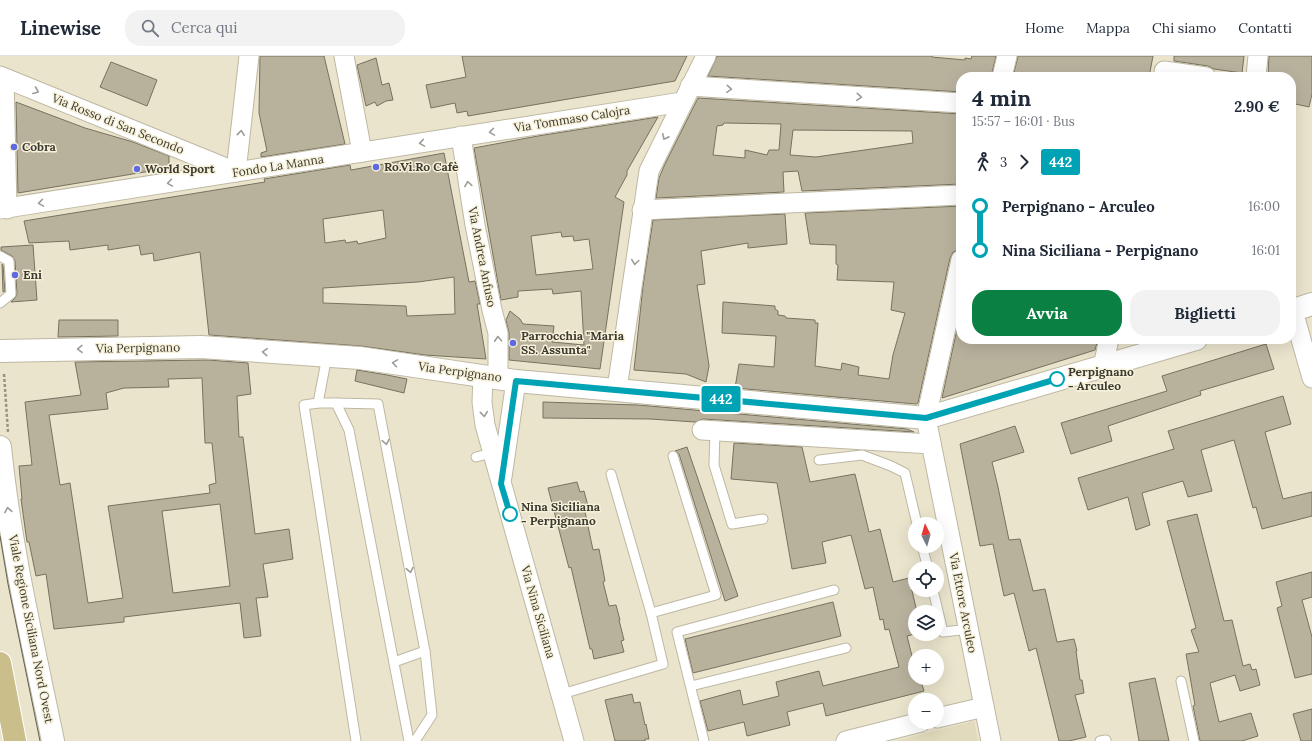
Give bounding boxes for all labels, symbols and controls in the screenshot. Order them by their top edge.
search box [125,10,405,46]
text: Linewise [20,16,101,40]
icon: search [139,17,161,39]
text: Cerca qui [171,18,238,37]
text: Home [1025,19,1064,37]
text: Mappa [1086,19,1130,37]
text: Chi siamo [1152,19,1216,37]
text: Contatti [1238,19,1292,37]
one-way arrow [726,84,732,93]
text: 4 min [972,84,1031,112]
one-way arrow [33,86,40,94]
street label: Via Rosso di San Secondo [49,90,187,157]
one-way arrow [856,92,862,101]
text: 2.90 € [1234,97,1280,116]
street label: Via Tommaso Calojra [512,102,631,135]
text: 15:57 – 16:01 · Bus [972,113,1075,130]
one-way arrow [489,127,495,136]
one-way arrow [236,130,245,136]
one-way arrow [662,133,670,141]
one-way arrow [419,138,426,146]
place label: Cobra [22,139,57,154]
marker: Cobra [9,142,19,152]
street label: Fondo La Manna [231,151,325,180]
icon: walk [972,151,994,173]
icon: forward [1013,151,1035,173]
text: 442 [1049,153,1072,171]
text: 3 [1000,154,1007,171]
place label: Ro.Vi.Ro Cafè [384,159,459,174]
place label: World Sport [145,161,216,176]
marker: Ro.Vi.Ro Cafè [371,162,381,172]
marker: World Sport [132,164,142,174]
one-way arrow [167,178,173,187]
one-way arrow [464,181,473,187]
text: Perpignano - Arculeo [1002,197,1155,216]
one-way arrow [38,198,44,207]
text: 16:00 [1248,198,1280,215]
street label: Via Andrea Anfuso [465,204,500,308]
text: Nina Siciliana - Perpignano [1002,241,1198,260]
text: 16:01 [1252,242,1280,259]
one-way arrow [631,259,640,265]
place label: Eni [23,267,42,282]
marker: Eni [10,270,20,280]
button: Avvia [972,290,1122,336]
button: Biglietti [1130,290,1280,336]
place label: Parrocchia "Maria SS. Assunta" [521,328,625,357]
one-way arrow [493,336,502,342]
marker: Parrocchia "Maria SS. Assunta" [508,338,518,348]
street label: Via Perpignano [95,339,180,356]
one-way arrow [77,345,83,354]
one-way arrow [262,347,268,356]
street label: Via Perpignano [416,358,503,385]
one-way arrow [392,359,398,368]
place label: Perpignano - Arculeo [1068,364,1134,393]
marker: Perpignano - Arculeo [1049,371,1065,387]
line badge: 442 [698,386,744,412]
text: 442 [710,390,732,408]
one-way arrow [479,411,488,417]
one-way arrow [381,439,389,445]
place label: Nina Siciliana - Perpignano [521,499,601,528]
marker: Nina Siciliana - Perpignano [502,506,518,522]
one-way arrow [5,507,13,513]
north arrow [908,517,944,553]
map controls [908,517,944,729]
street label: Viale Regione Siciliana Nord Ovest [6,533,57,725]
street label: Via Ettore Arculeo [946,550,981,654]
button: locate [908,561,944,597]
street label: Via Nina Siciliana [518,563,559,660]
one-way arrow [405,567,413,573]
button: layers [908,605,944,641]
button: + [908,649,944,685]
button: − [908,693,944,729]

